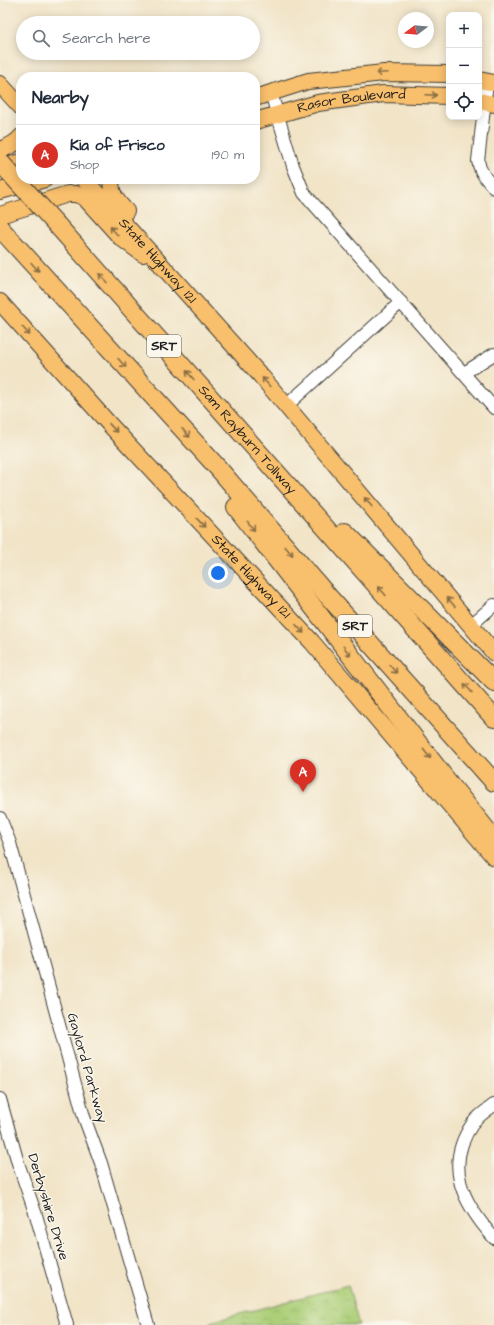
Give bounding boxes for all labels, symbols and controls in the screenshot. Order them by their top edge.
north arrow [398,12,434,48]
map controls [446,12,482,120]
button: + [446,12,482,48]
search box [16,16,260,60]
icon: search [30,27,52,49]
text: Search here [62,28,151,49]
button: − [446,48,482,84]
one-way arrow [376,70,389,77]
street label: Rasor Boulevard [295,84,406,118]
button: locate [446,84,482,120]
text: Nearby [32,86,89,110]
one-way arrow [424,91,437,99]
text: Kia of Frisco [70,135,165,156]
text: A [41,146,49,164]
text: 190 m [211,146,244,164]
text: Shop [70,156,99,174]
street label: State Highway 121 [114,214,201,308]
one-way arrow [110,226,119,236]
one-way arrow [30,261,39,272]
one-way arrow [99,272,108,283]
one-way arrow [21,326,31,336]
road number: SRT [147,335,181,357]
one-way arrow [117,358,127,368]
one-way arrow [185,370,194,380]
one-way arrow [261,376,270,387]
street label: Sam Rayburn Tollway [193,381,301,499]
one-way arrow [108,423,118,433]
one-way arrow [181,428,190,438]
one-way arrow [363,497,372,508]
one-way arrow [197,518,206,528]
one-way arrow [246,520,255,531]
street label: State Highway 121 [207,530,296,623]
one-way arrow [284,546,293,556]
your location [208,563,228,583]
one-way arrow [377,586,386,597]
one-way arrow [446,597,455,608]
road number: SRT [338,615,372,637]
one-way arrow [295,623,304,634]
one-way arrow [343,645,351,656]
one-way arrow [389,664,398,675]
one-way arrow [464,684,473,694]
one-way arrow [422,748,431,759]
pin: A [290,759,316,792]
street label: Gaylord Parkway [62,1011,112,1126]
street label: Derbyshire Drive [22,1151,74,1263]

